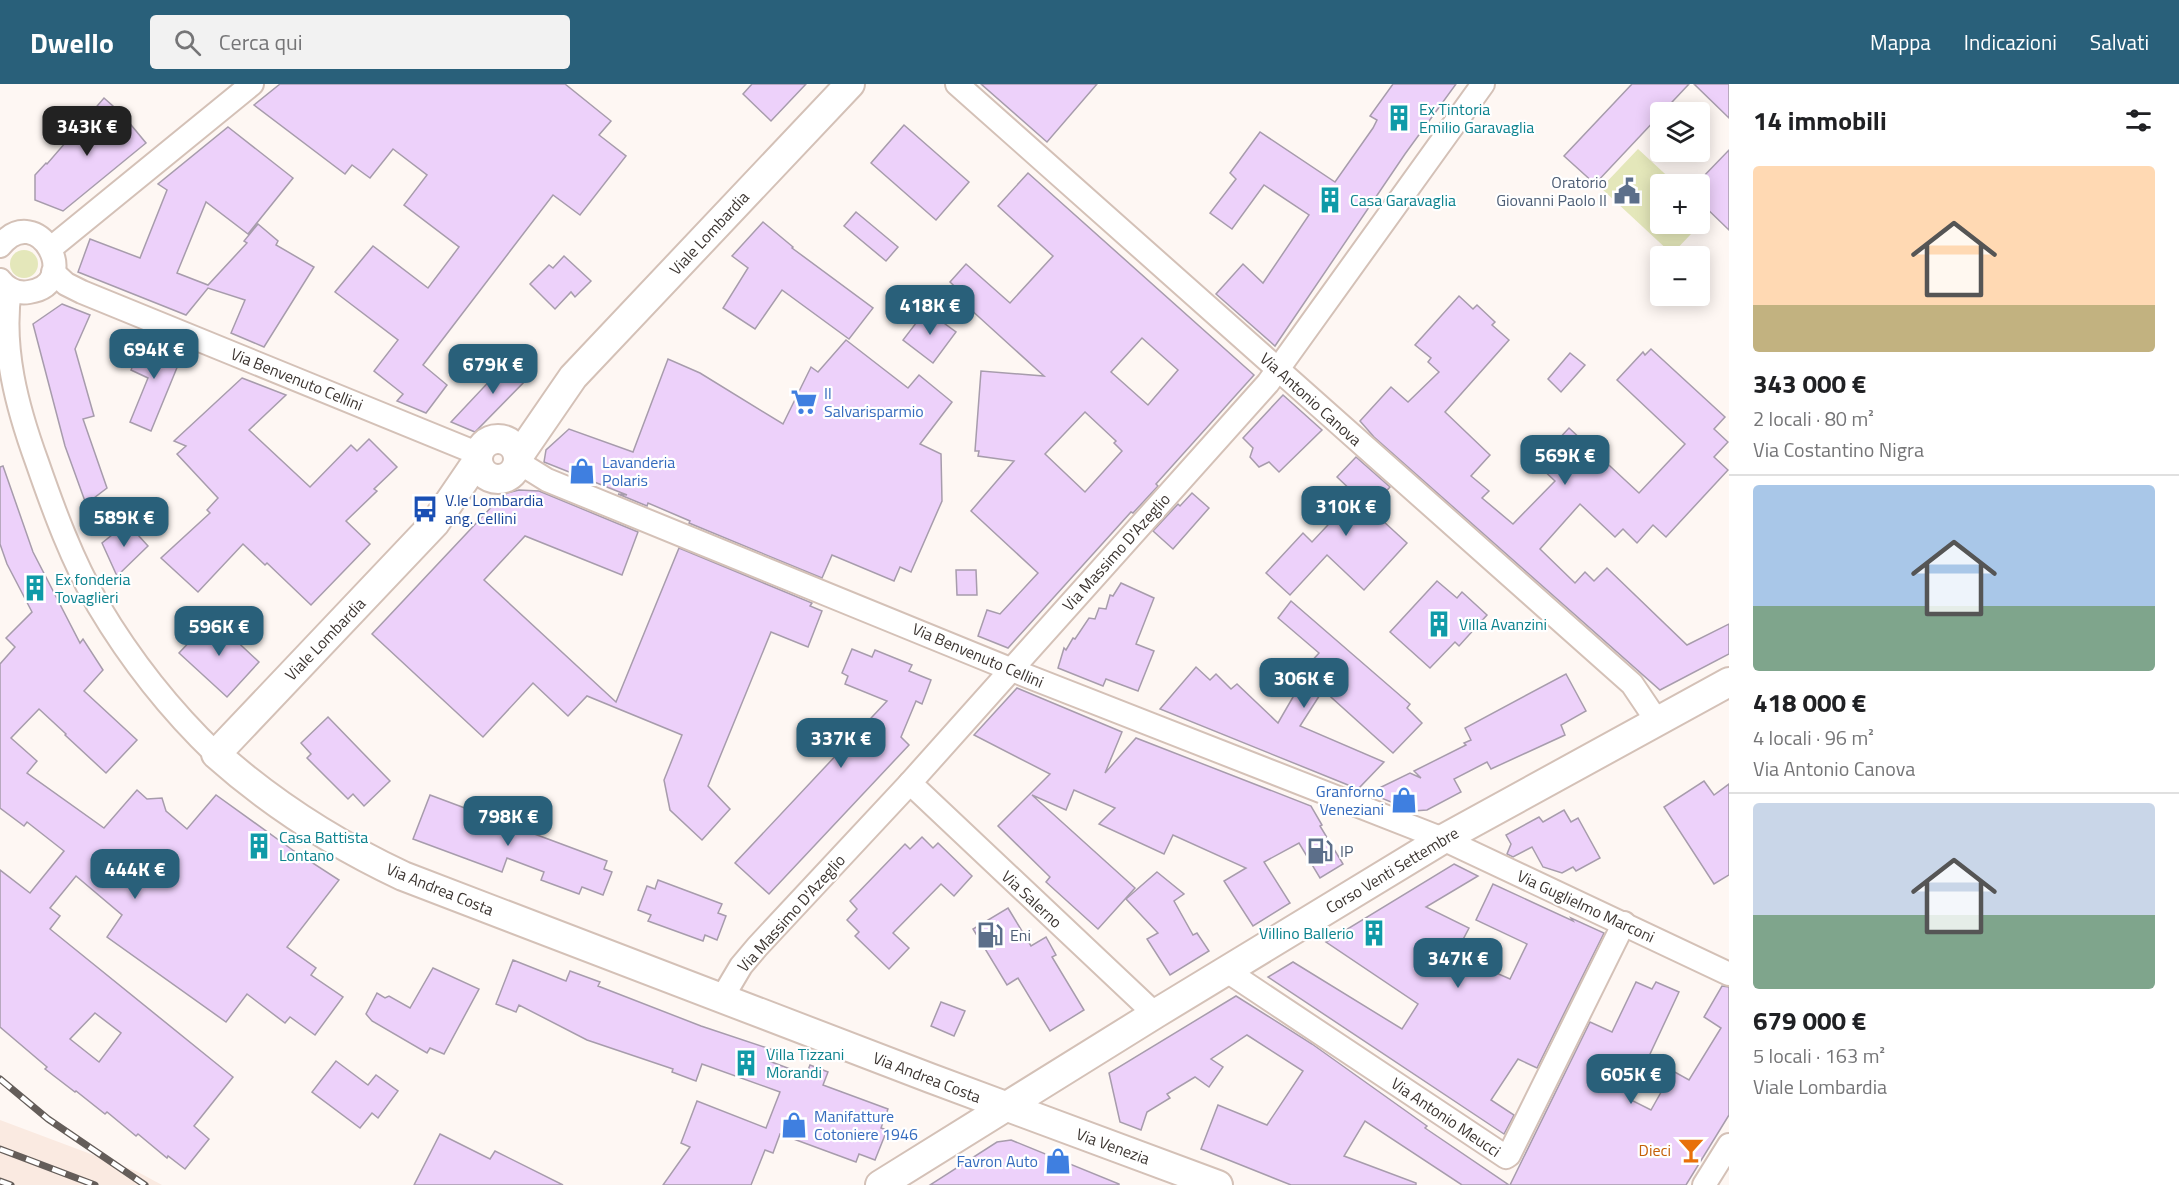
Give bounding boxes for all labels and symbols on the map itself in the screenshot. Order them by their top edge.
place label: Ex Tintoria Emilio Garavaglia [1419,97,1534,139]
building icon: Ex Tintoria Emilio Garavaglia [1384,103,1414,133]
pin: 343K € [38,106,136,157]
place label: Oratorio Giovanni Paolo II [1496,170,1607,212]
public building icon: Oratorio Giovanni Paolo II [1612,176,1642,206]
building icon: Casa Garavaglia [1315,185,1345,215]
street label: Viale Lombardia [664,186,754,280]
place label: Casa Garavaglia [1350,188,1456,212]
pin: 418K € [881,285,979,336]
pin: 694K € [105,329,203,380]
street label: Via Benvenuto Cellini [227,342,367,416]
pin: 679K € [444,344,542,395]
street label: Via Antonio Canova [1255,347,1367,451]
place label: Il Salvarisparmio [824,381,924,423]
supermarket icon: Il Salvarisparmio [789,387,819,417]
pin: 569K € [1516,435,1614,486]
place label: Lavanderia Polaris [602,450,675,492]
shop icon: Lavanderia Polaris [567,456,597,486]
pin: 310K € [1297,486,1395,537]
place label: V.le Lombardia ang. Cellini [445,488,543,530]
street label: Via Massimo D'Azeglio [1056,488,1176,616]
bus stop icon: V.le Lombardia ang. Cellini [410,494,440,524]
pin: 589K € [75,497,173,548]
place label: Ex fonderia Tovaglieri [55,567,130,609]
building icon: Ex fonderia Tovaglieri [20,573,50,603]
street label: Viale Lombardia [279,592,371,686]
pin: 596K € [170,606,268,657]
building icon: Villa Avanzini [1424,609,1454,639]
place label: Villa Avanzini [1459,612,1547,636]
street label: Via Benvenuto Cellini [909,616,1047,694]
pin: 306K € [1255,658,1353,709]
pin: 337K € [792,718,890,769]
place label: Granforno Veneziani [1316,779,1384,821]
shop icon: Granforno Veneziani [1389,785,1419,815]
pin: 798K € [459,796,557,847]
street label: Corso Venti Settembre [1321,821,1463,919]
place label: Casa Battista Lontano [279,825,368,867]
building icon: Casa Battista Lontano [244,831,274,861]
fuel station icon: IP [1305,836,1335,866]
place label: IP [1340,839,1353,863]
pin: 444K € [86,849,184,900]
street label: Via Massimo D'Azeglio [731,849,851,977]
street label: Via Andrea Costa [383,857,497,921]
street label: Via Guglielmo Marconi [1513,864,1659,948]
street label: Via Salerno [996,865,1068,933]
building icon: Villino Ballerio [1359,918,1389,948]
fuel station icon: Eni [975,920,1005,950]
place label: Villino Ballerio [1259,921,1354,945]
place label: Eni [1010,923,1031,947]
pin: 347K € [1409,938,1507,989]
place label: Villa Tizzani Morandi [766,1042,844,1084]
street label: Via Andrea Costa [869,1045,985,1109]
building icon: Villa Tizzani Morandi [731,1048,761,1078]
pin: 605K € [1582,1054,1680,1105]
street label: Via Antonio Meucci [1386,1071,1506,1163]
place label: Manifatture Cotoniere 1946 [814,1104,918,1146]
shop icon: Manifatture Cotoniere 1946 [779,1110,809,1140]
street label: Via Venezia [1073,1122,1153,1170]
bar icon: Dieci [1676,1135,1706,1165]
place label: Dieci [1639,1138,1671,1162]
shop icon: Favron Auto [1043,1146,1073,1176]
place label: Favron Auto [956,1149,1038,1173]

